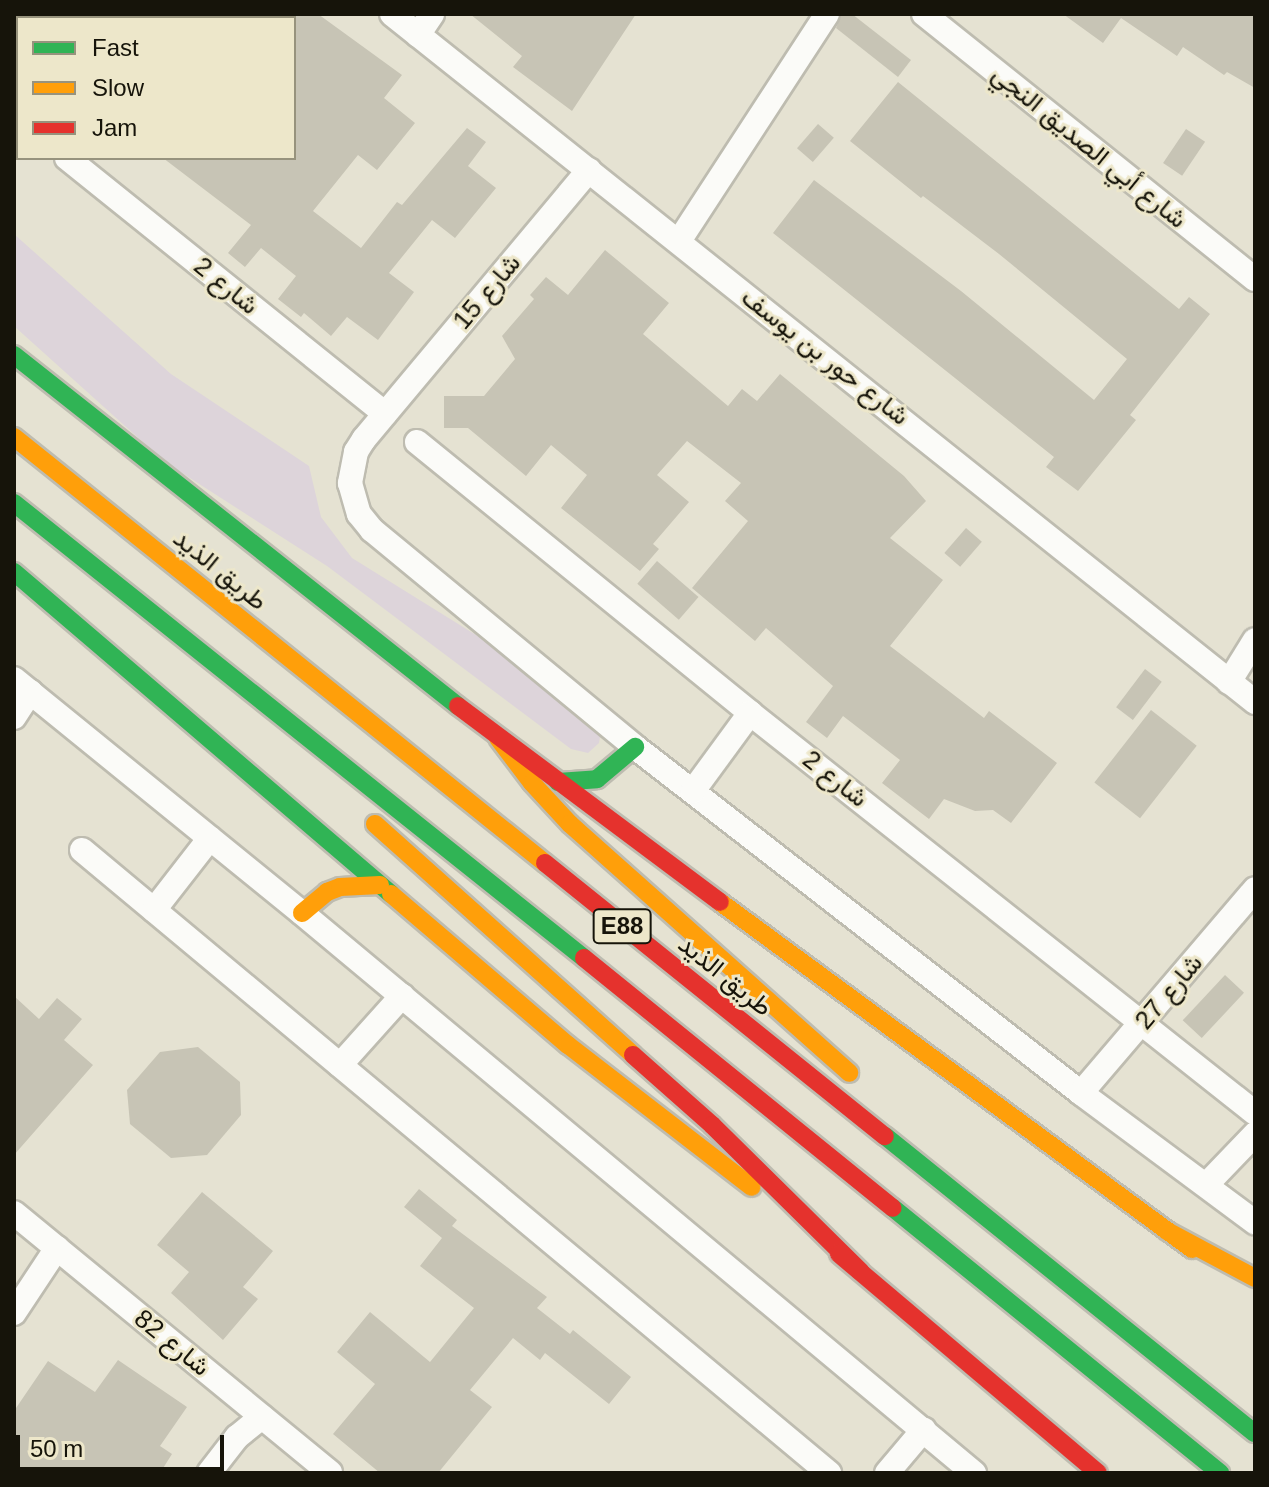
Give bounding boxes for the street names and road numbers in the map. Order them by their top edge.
street label: شارع أبي الصديق النجي [985,59,1193,235]
street label: شارع 15 [447,248,527,336]
street label: شارع 2 [187,251,265,321]
street label: شارع حور بن يوسف [735,282,915,432]
street label: طريق الذيد [167,523,273,617]
street label: شارع 2 [796,744,874,814]
road number: E88 [592,906,652,946]
street label: طريق الذيد [672,929,778,1023]
street label: شارع 27 [1129,948,1209,1036]
street label: شارع 82 [128,1303,216,1383]

